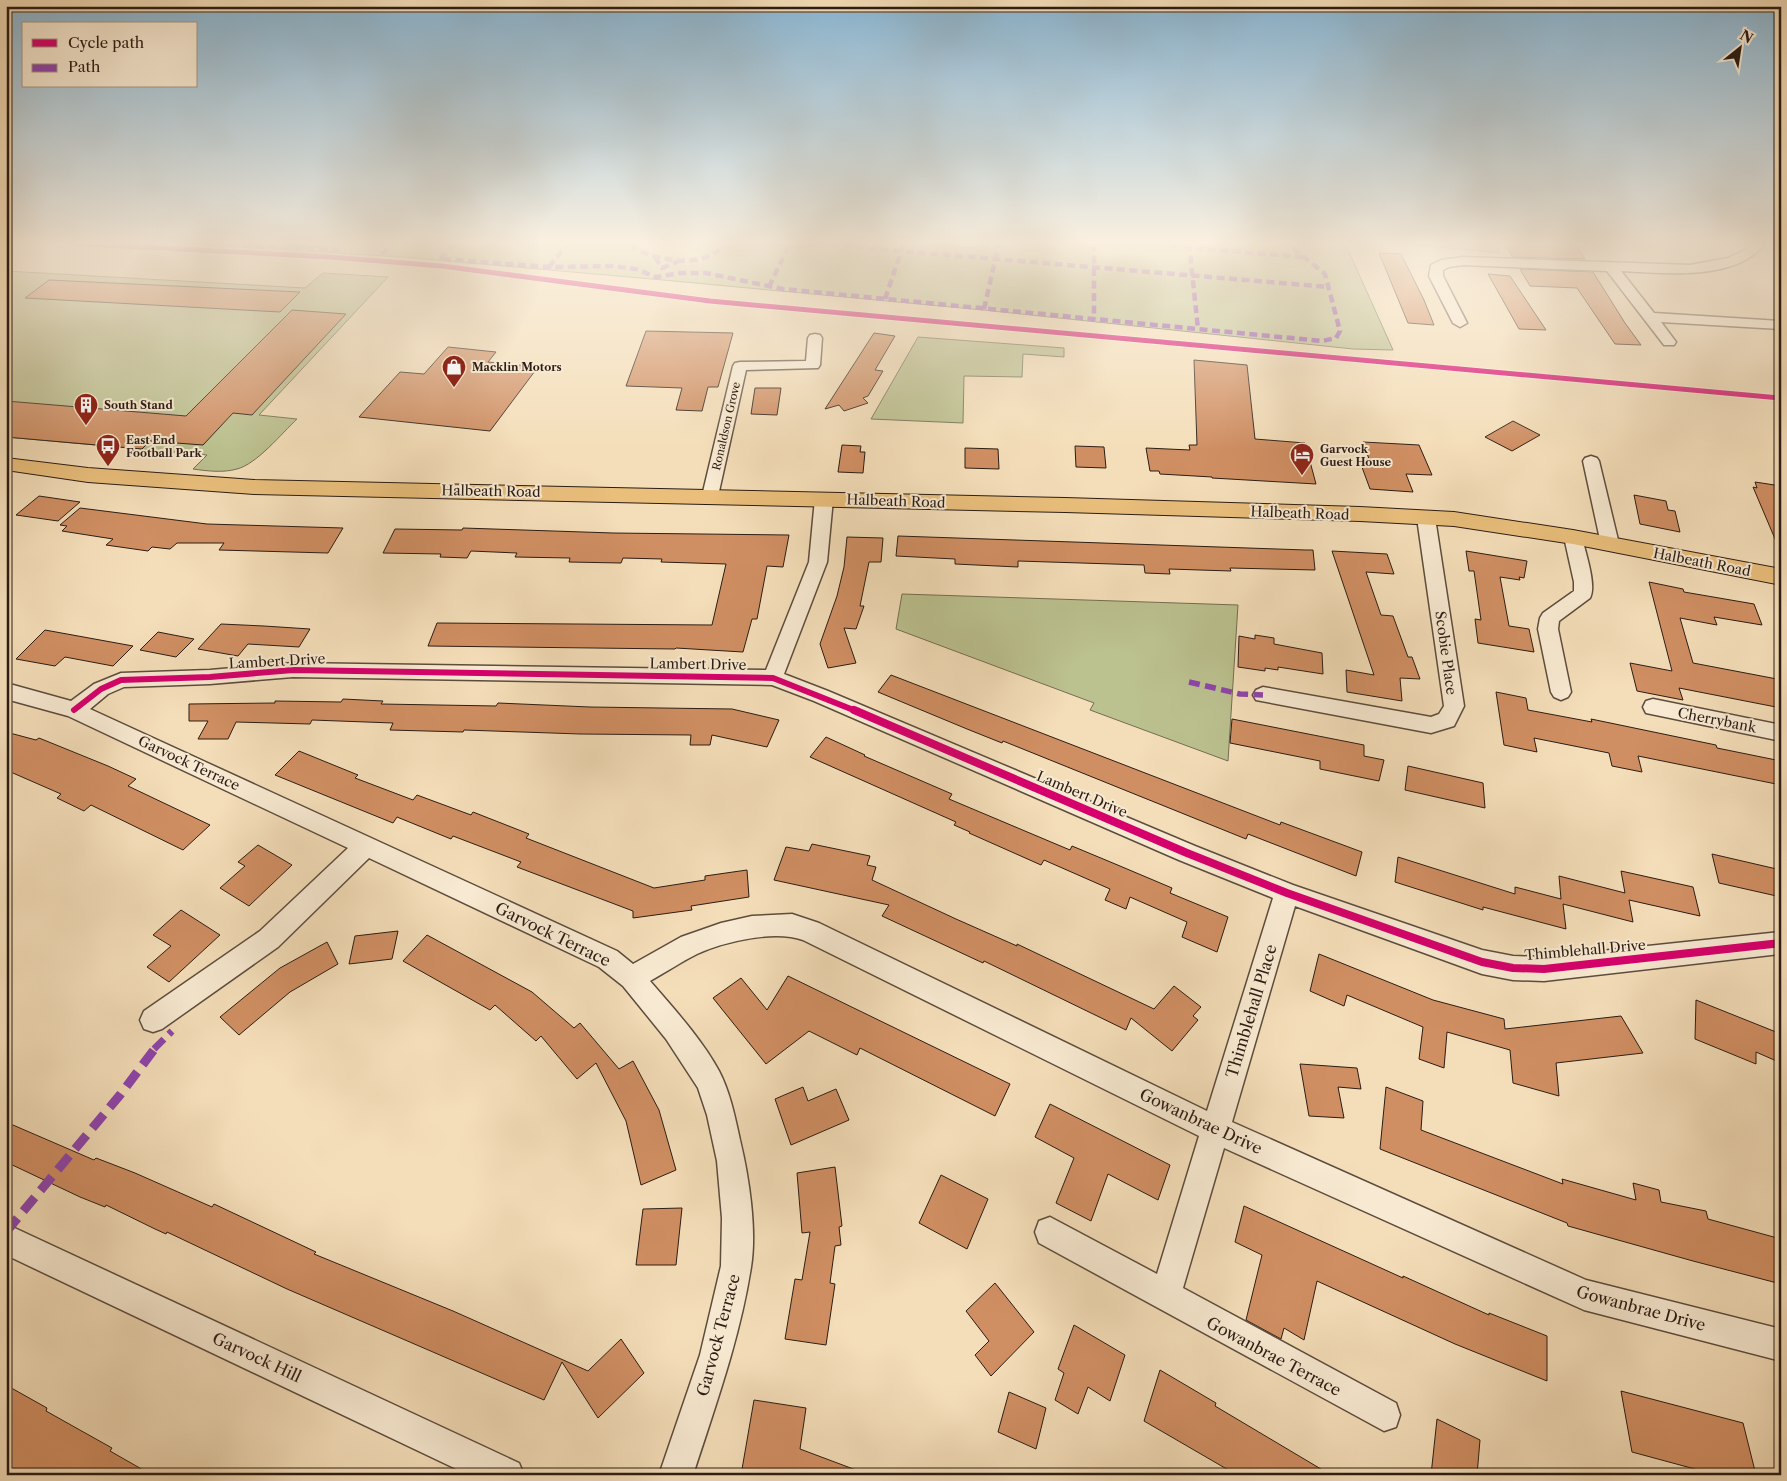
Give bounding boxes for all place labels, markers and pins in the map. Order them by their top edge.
shop icon: Macklin Motors [441,354,467,388]
place label: Macklin Motors [472,360,562,374]
building icon: South Stand [73,392,99,426]
place label: South Stand [104,398,173,412]
bus stop icon: East End Football Park [95,433,121,467]
place label: East End Football Park [126,433,203,460]
hotel icon: Garvock Guest House [1289,442,1315,476]
place label: Garvock Guest House [1320,442,1392,469]

